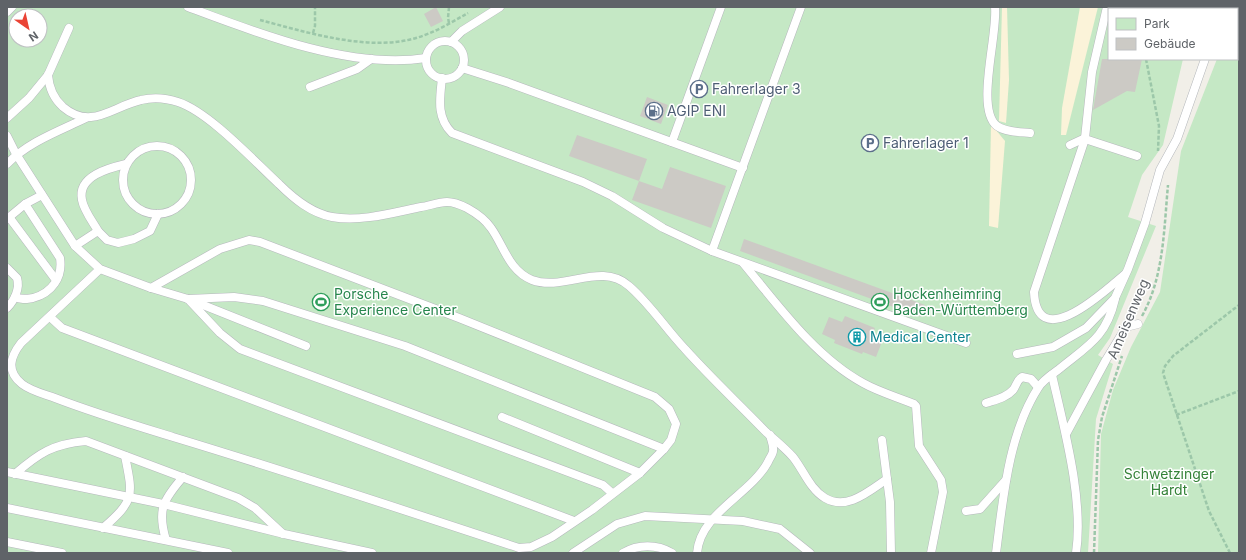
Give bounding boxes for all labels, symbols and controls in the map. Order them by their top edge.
north arrow [8,8,48,48]
legend [1108,8,1238,60]
text: Park [1144,16,1170,31]
text: N [26,28,41,44]
text: Gebäude [1144,36,1196,51]
parking icon: Fahrerlager 3 [689,79,709,99]
place label: Fahrerlager 3 [712,80,801,97]
fuel station icon: AGIP ENI [644,101,664,121]
place label: AGIP ENI [667,102,726,119]
parking icon: Fahrerlager 1 [860,133,880,153]
place label: Fahrerlager 1 [883,134,969,151]
street label: Ameisenweg [1103,276,1152,361]
place label: Porsche Experience Center [334,285,457,318]
place label: Hockenheimring Baden-Württemberg [893,285,1028,318]
sports icon: Porsche Experience Center [311,292,331,312]
sports icon: Hockenheimring Baden-Württemberg [870,292,890,312]
building icon: Medical Center [847,327,867,347]
place label: Medical Center [870,328,971,345]
park label: Schwetzinger Hardt [1124,465,1214,498]

